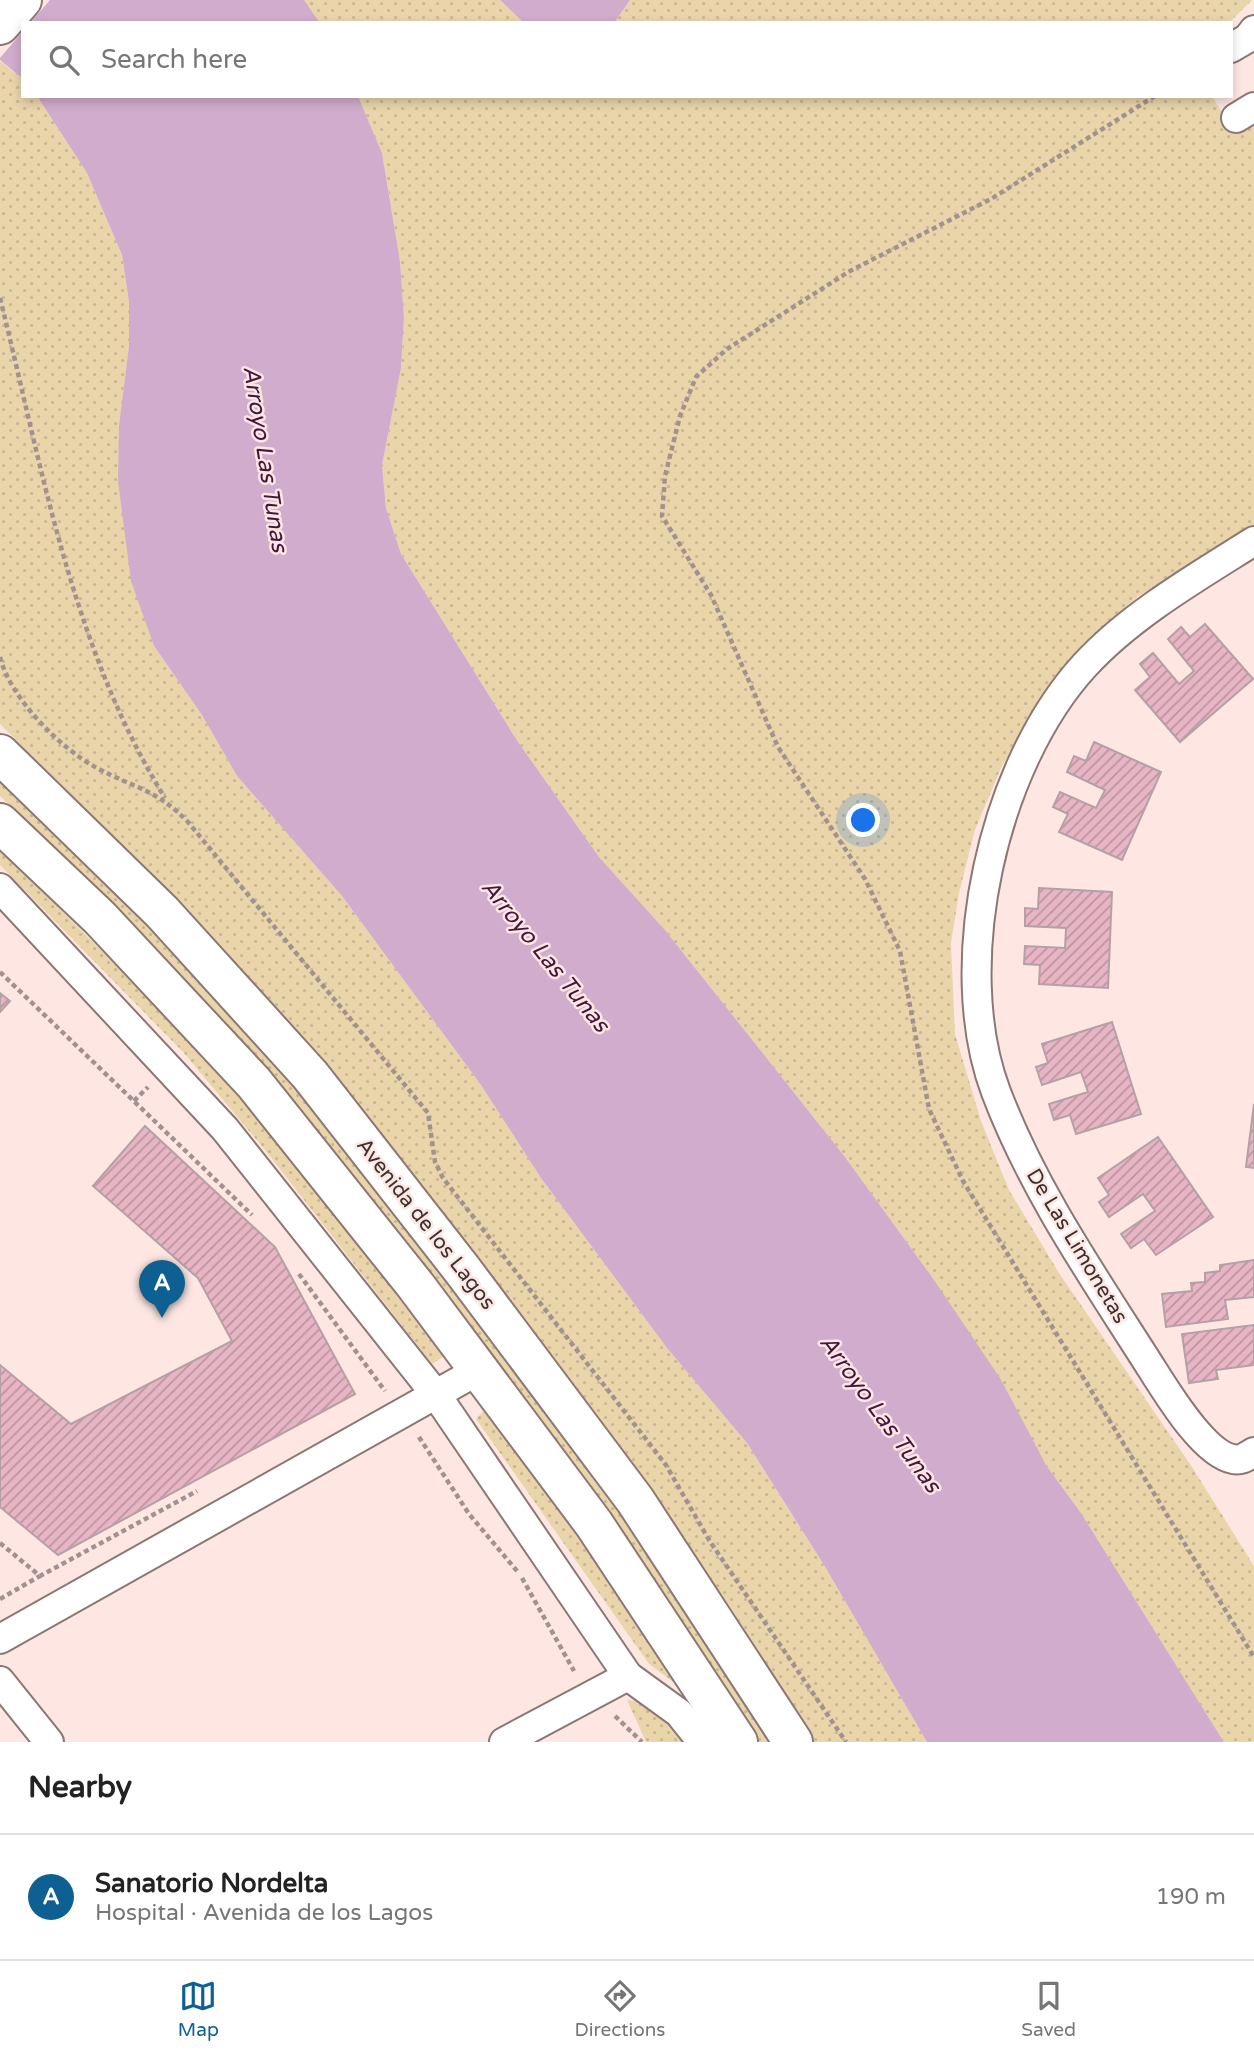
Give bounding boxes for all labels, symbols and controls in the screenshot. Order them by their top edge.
search box [21,21,1233,98]
icon: search [45,41,83,79]
text: Search here [101,44,247,75]
water label: Arroyo Las Tunas [236,364,294,556]
your location [846,803,880,837]
water label: Arroyo Las Tunas [475,874,616,1039]
street label: Avenida de los Lagos [351,1133,501,1315]
street label: De Las Limonetas [1021,1164,1133,1328]
pin: A [139,1260,185,1318]
water label: Arroyo Las Tunas [813,1330,948,1500]
text: Nearby [28,1769,132,1806]
text: Sanatorio Nordelta [95,1868,328,1899]
text: A [42,1883,60,1911]
text: 190 m [1156,1883,1226,1911]
text: Hospital · Avenida de los Lagos [95,1899,433,1927]
tab: Map [178,1977,219,2041]
tab: Directions [575,1977,666,2041]
tab: Saved [1021,1977,1076,2041]

